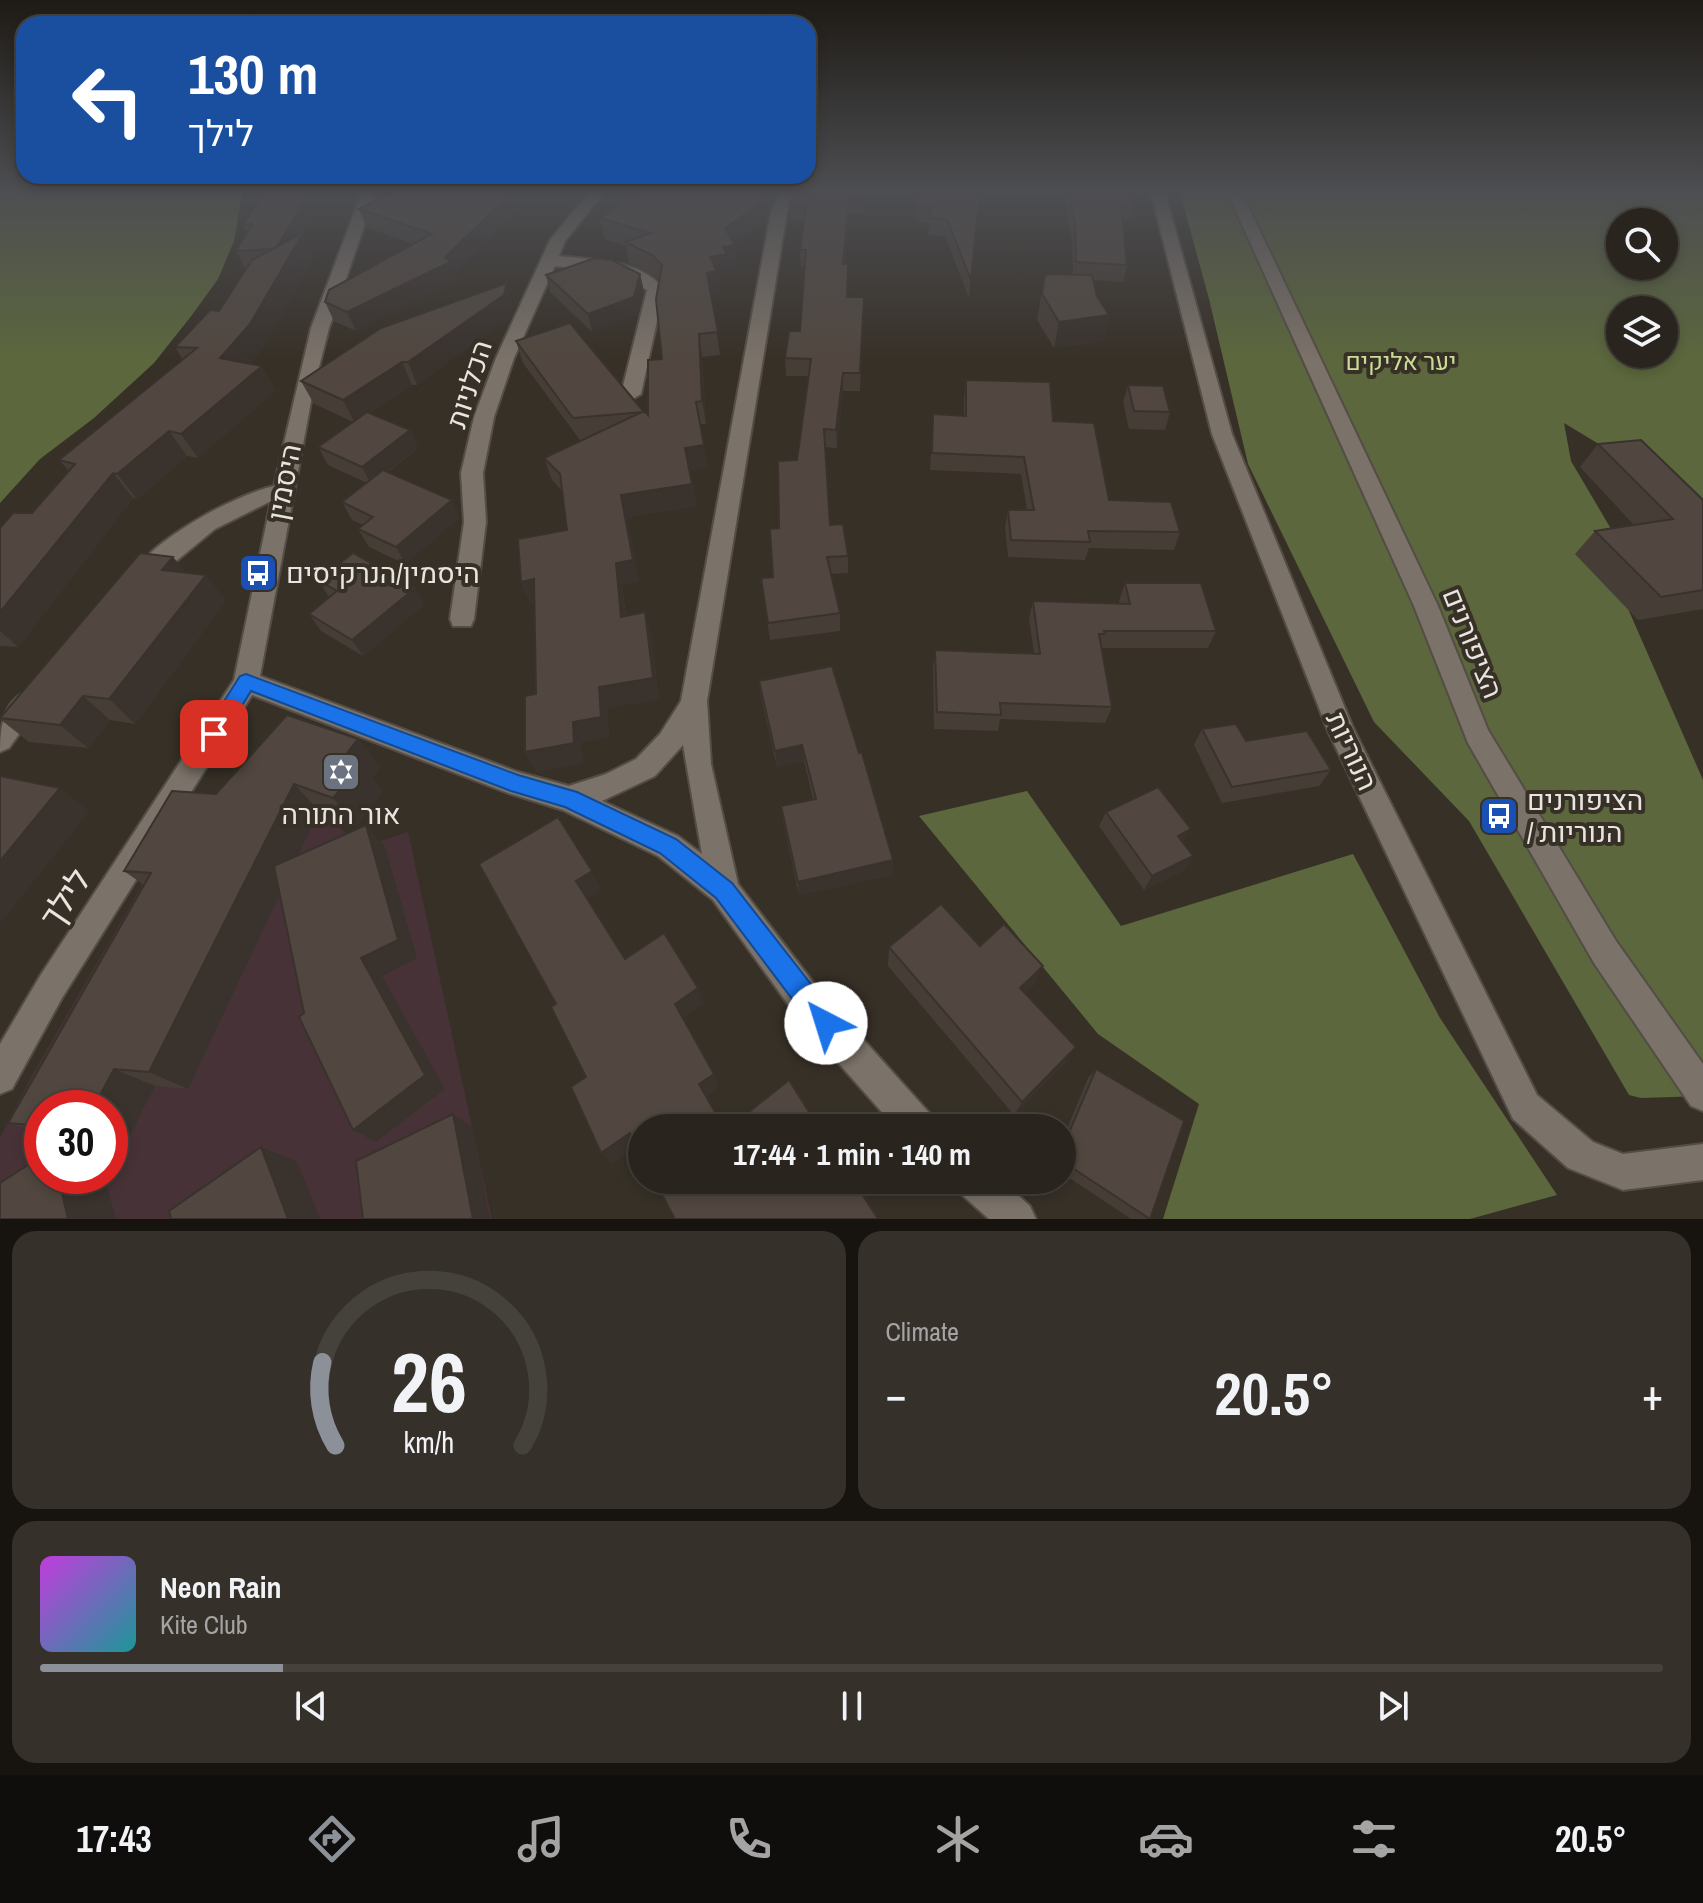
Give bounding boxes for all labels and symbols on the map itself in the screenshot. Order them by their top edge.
street label: הכלניות [437,335,501,433]
park label: יער אליקים [1346,345,1456,377]
street label: היסמין [258,441,310,523]
bus stop icon: היסמין/הנרקיסים [237,552,279,594]
place label: היסמין/הנרקיסים [286,554,480,592]
street label: הציפורנים [1434,582,1512,704]
pin [180,700,248,768]
street label: הנוריות [1317,705,1387,797]
synagogue icon: אור התורה [320,751,362,793]
place label: הציפורנים / הנוריות [1527,781,1643,851]
place label: אור התורה [282,795,400,833]
bus stop icon: הציפורנים / הנוריות [1478,795,1520,837]
street label: לילך [29,859,101,937]
position arrow [784,981,868,1065]
speed limit sign: 30 [24,1090,128,1194]

